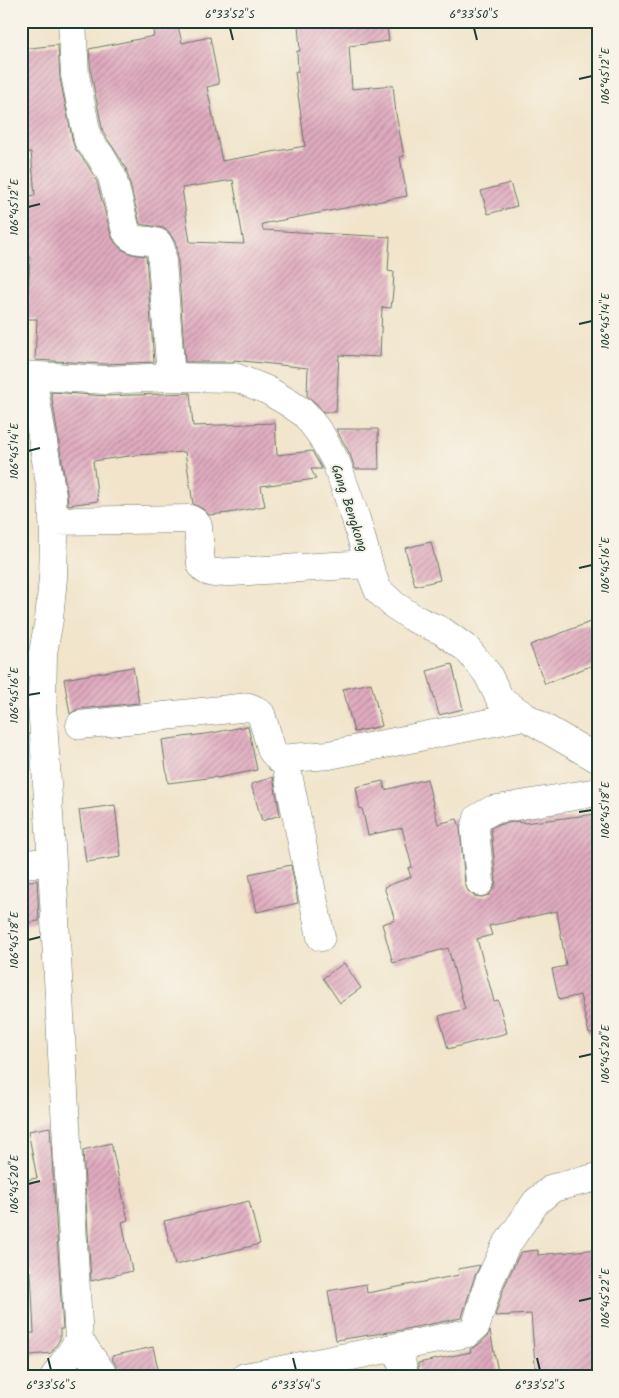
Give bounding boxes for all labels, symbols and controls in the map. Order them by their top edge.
text: 6°33'52"S [205,5,256,24]
text: 6°33'50"S [450,5,499,24]
text: 106°45'12"E [596,47,615,105]
text: 106°45'12"E [5,178,24,236]
text: 106°45'14"E [596,292,615,349]
text: 106°45'14"E [5,422,24,479]
street label: Gang Bengkong [324,462,374,555]
text: 106°45'16"E [596,536,615,593]
text: 106°45'16"E [5,666,24,723]
text: 106°45'18"E [596,780,615,839]
text: 106°45'18"E [5,910,24,969]
text: 106°45'20"E [596,1023,615,1084]
text: 106°45'20"E [5,1153,24,1214]
text: 106°45'22"E [596,1267,615,1328]
text: 6°33'56"S [26,1376,76,1395]
text: 6°33'54"S [271,1376,321,1395]
text: 6°33'52"S [515,1376,566,1395]

